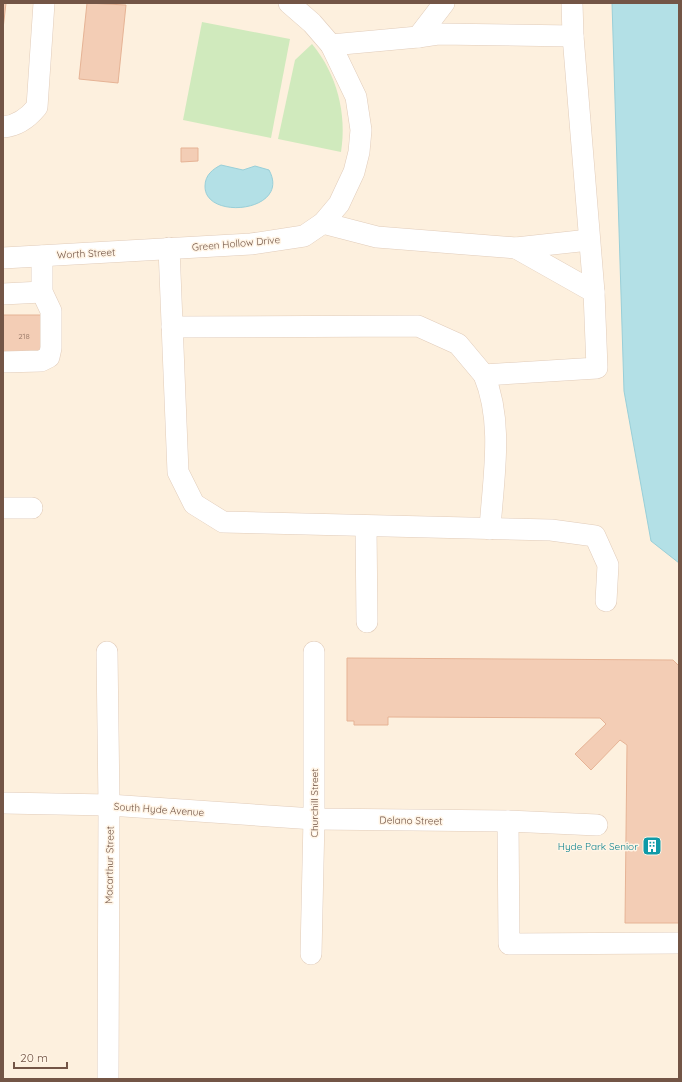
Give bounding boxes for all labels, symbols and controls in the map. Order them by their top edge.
street label: Green Hollow Drive [191,233,281,254]
street label: Worth Street [56,245,116,262]
house number: 218 [18,331,30,341]
street label: Churchill Street [308,768,321,838]
street label: South Hyde Avenue [113,800,205,819]
street label: Delano Street [379,813,443,828]
street label: Macarthur Street [102,825,117,904]
building icon: Hyde Park Senior [641,835,663,857]
place label: Hyde Park Senior [558,840,638,853]
scale bar [14,1044,67,1070]
text: 20 m [20,1050,48,1065]

